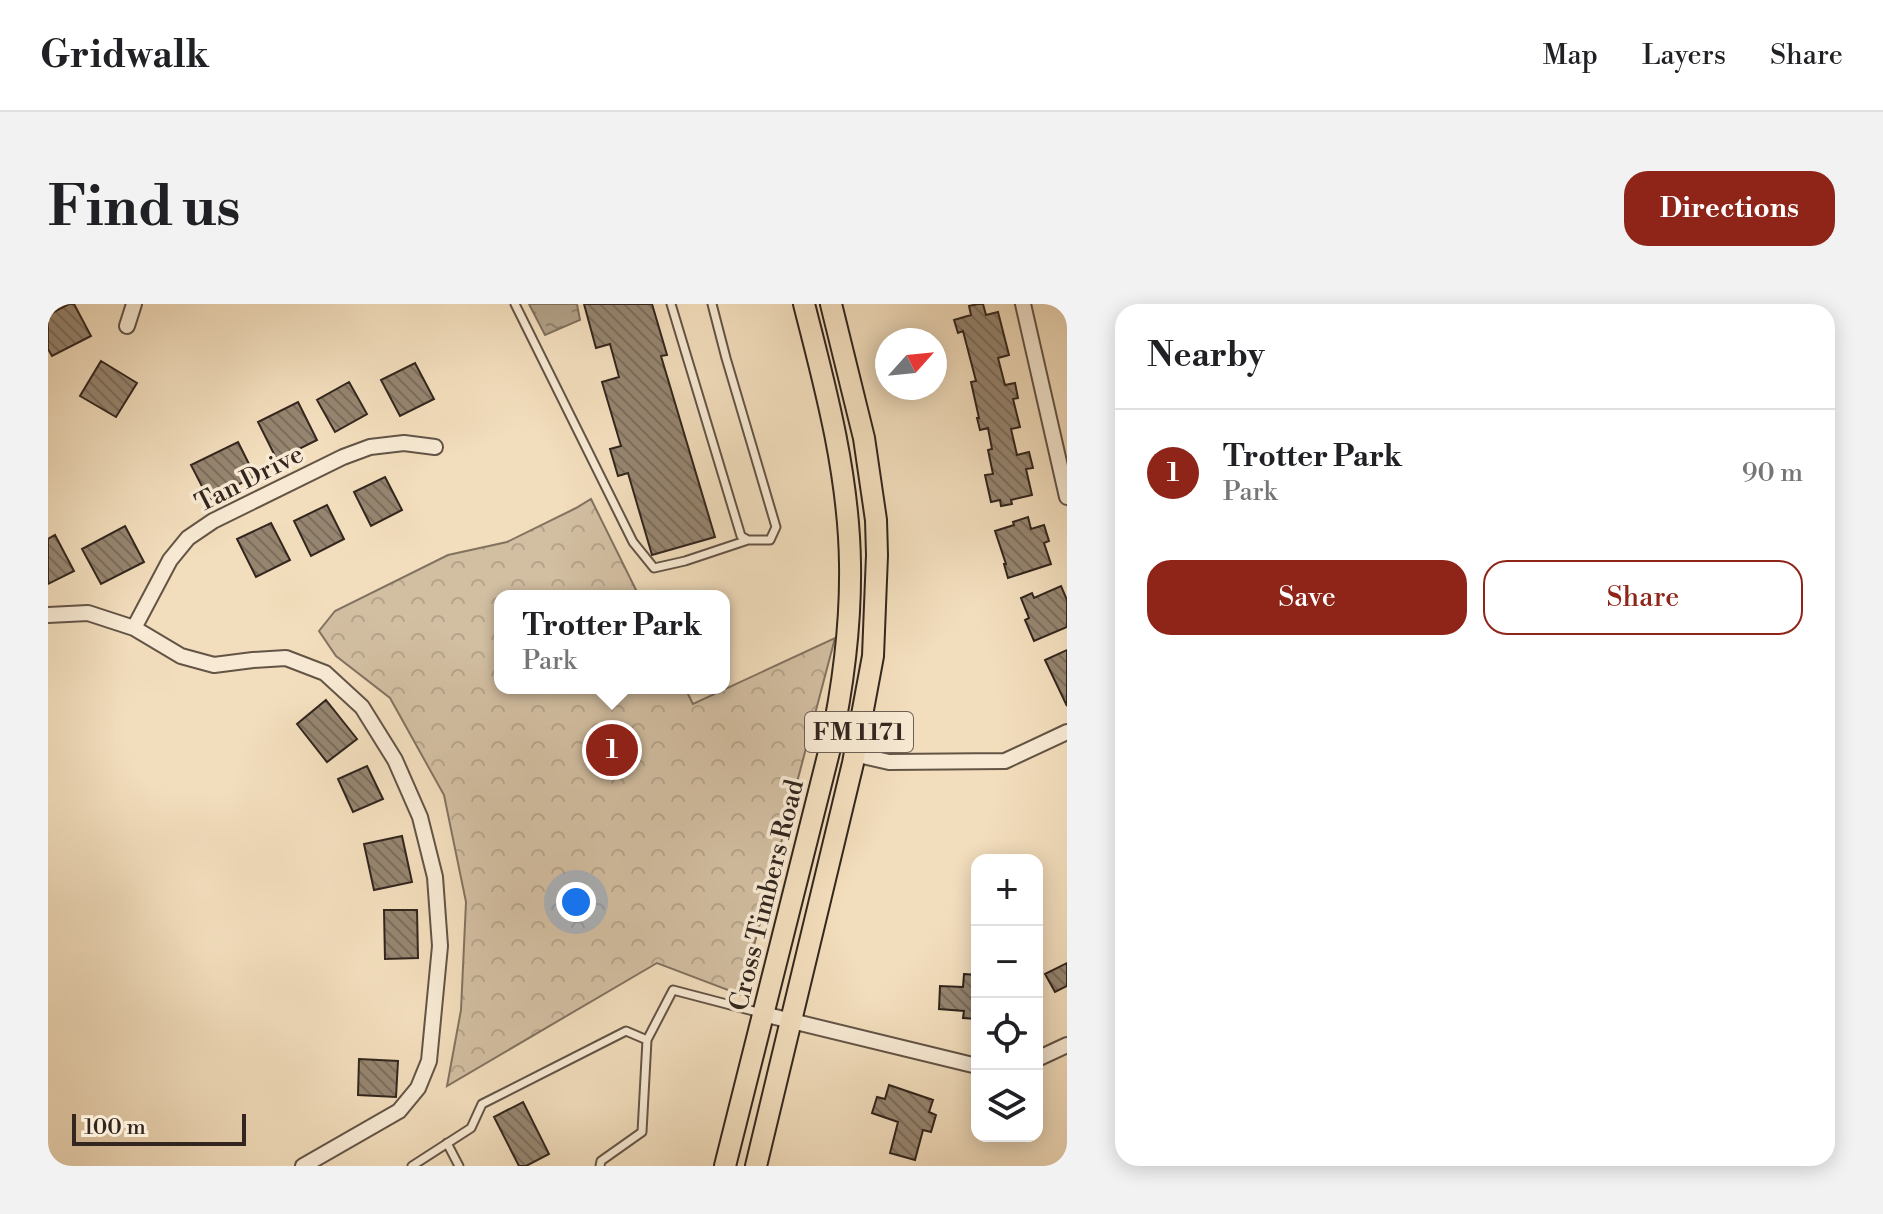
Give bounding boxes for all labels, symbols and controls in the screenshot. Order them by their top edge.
text: Gridwalk [40,32,209,79]
text: Map [1543,38,1598,73]
text: Layers [1642,38,1726,73]
text: Share [1770,38,1843,73]
button: Directions [1624,171,1835,246]
text: Find us [48,173,241,243]
north arrow [875,328,947,400]
text: Nearby [1147,335,1265,377]
street label: Tan Drive [190,438,309,520]
text: Trotter Park [1223,438,1402,476]
text: 1 [1167,457,1179,489]
text: 90 m [1742,457,1803,489]
text: Park [1223,476,1277,508]
button: Save [1147,560,1467,635]
button: Share [1483,560,1803,635]
popup [494,590,730,694]
text: Trotter Park [522,607,702,645]
text: Park [522,645,577,677]
road number: FM 1171 [805,712,913,752]
pin: 1 [586,720,638,780]
street label: Cross Timbers Road [723,776,811,1014]
map controls [971,854,1043,1142]
button: + [971,854,1043,926]
your location [556,882,596,922]
button: − [971,926,1043,998]
button: locate [971,998,1043,1070]
button: layers [971,1070,1043,1142]
scale bar [72,1110,246,1146]
text: 100 m [84,1114,146,1141]

